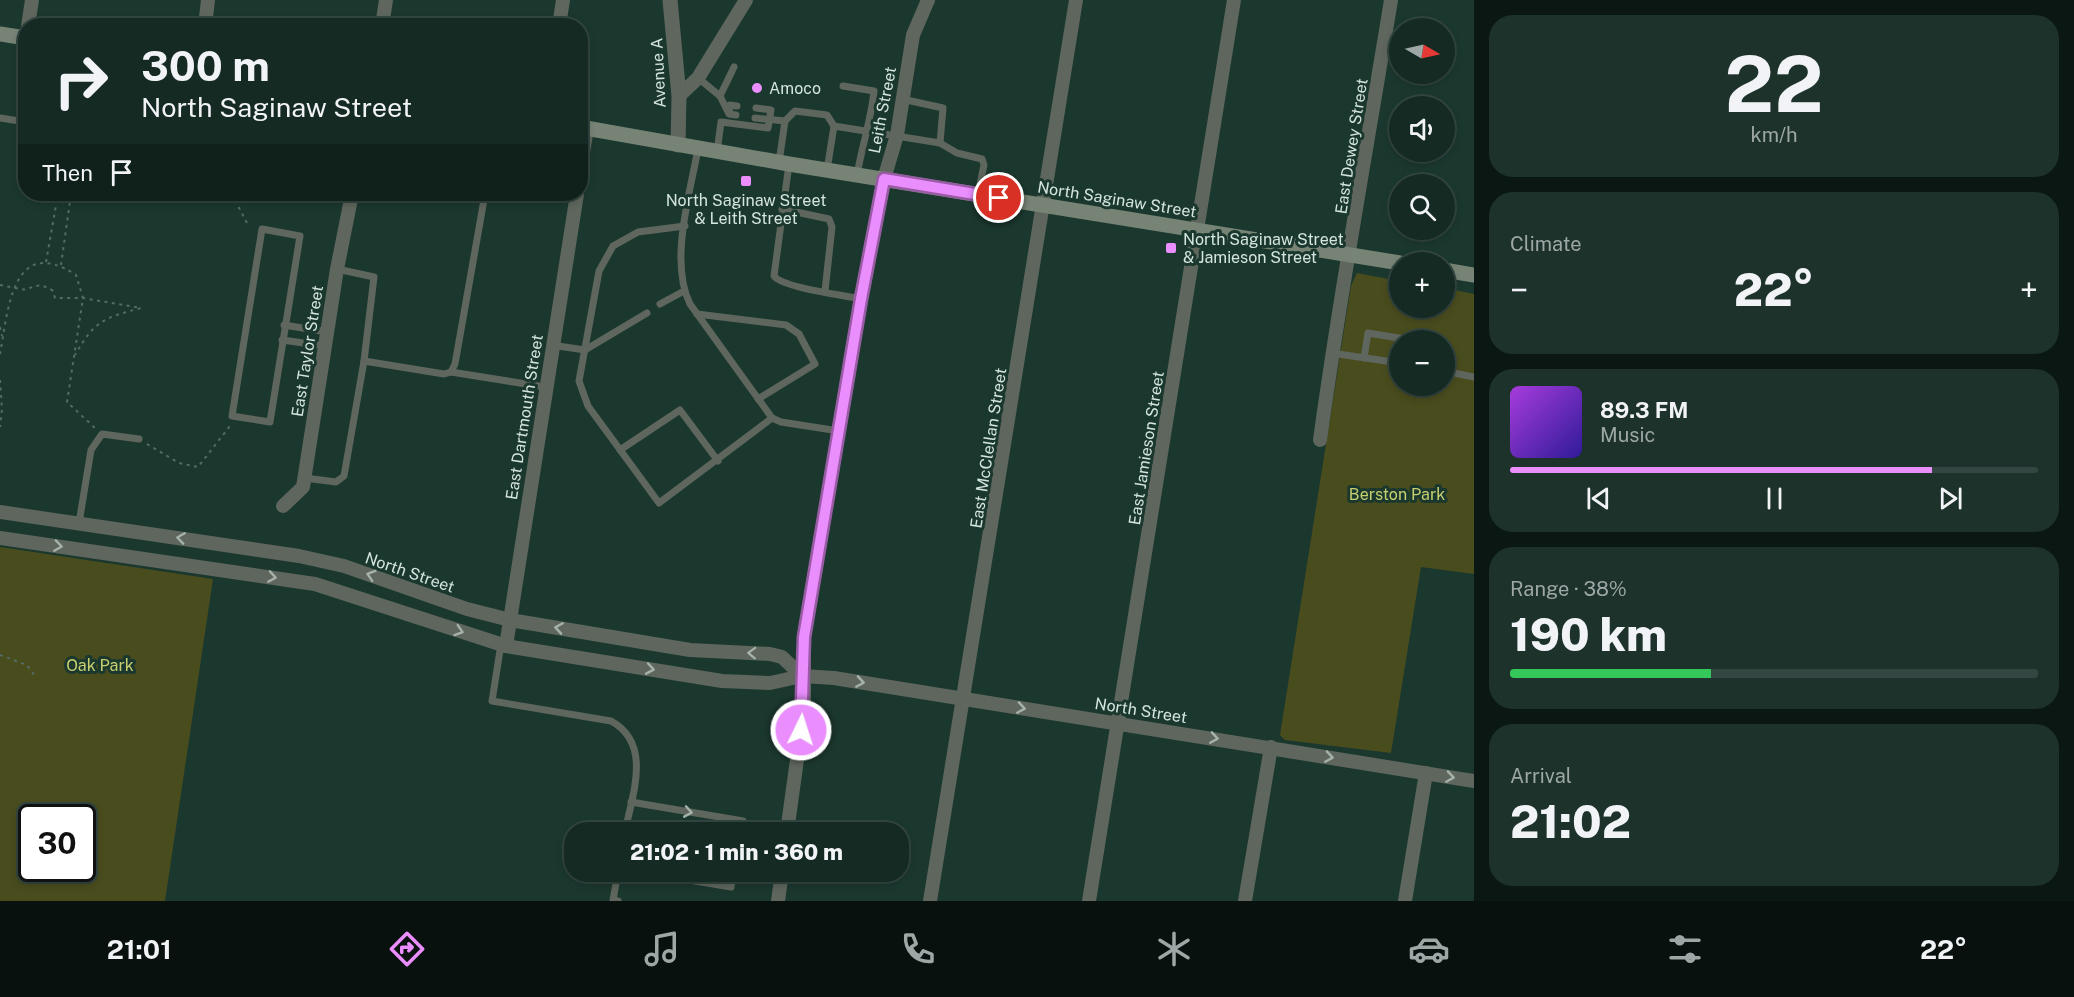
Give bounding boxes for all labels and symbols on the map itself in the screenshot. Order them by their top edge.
north arrow [1389,18,1455,84]
street label: Avenue A [647,37,670,108]
street label: Leith Street [865,65,900,155]
street label: East Dewey Street [1331,77,1372,215]
place label: Amoco [769,79,821,98]
marker: Amoco [750,81,764,95]
pin [973,172,1024,223]
marker: North Saginaw Street & Leith Street [739,174,753,188]
street label: North Saginaw Street [1036,178,1198,221]
place label: North Saginaw Street & Leith Street [666,191,826,228]
place label: North Saginaw Street & Jamieson Street [1183,230,1344,267]
marker: North Saginaw Street & Jamieson Street [1164,241,1178,255]
street label: East Taylor Street [288,284,327,418]
street label: East Dartmouth Street [502,333,547,501]
street label: East McClellan Street [966,367,1011,530]
street label: East Jamieson Street [1125,370,1168,526]
park label: Berston Park [1349,485,1445,504]
one-way arrow [176,532,185,544]
one-way arrow [53,540,63,552]
street label: North Street [363,548,457,597]
one-way arrow [266,570,276,583]
one-way arrow [367,570,377,583]
one-way arrow [554,622,564,635]
one-way arrow [453,624,464,636]
one-way arrow [747,647,756,660]
park label: Oak Park [66,656,134,675]
one-way arrow [644,662,654,675]
one-way arrow [856,675,865,687]
street label: North Street [1093,694,1188,727]
position arrow [769,698,833,762]
one-way arrow [1017,701,1026,713]
one-way arrow [1209,732,1219,744]
one-way arrow [1323,750,1333,763]
one-way arrow [1445,770,1455,782]
speed limit sign: 30 [18,804,96,882]
one-way arrow [684,805,693,817]

